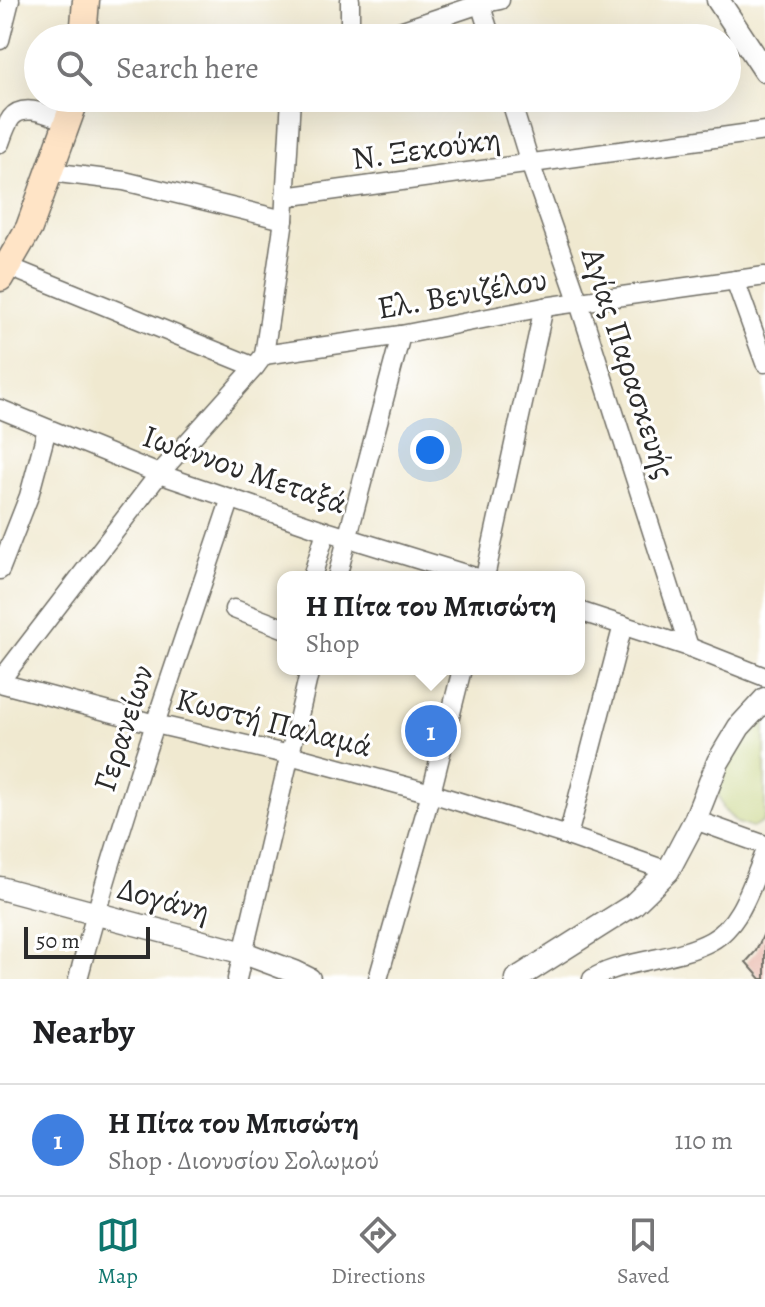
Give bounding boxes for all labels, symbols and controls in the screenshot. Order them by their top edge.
search box [24,24,741,112]
icon: search [52,46,96,90]
text: Search here [116,48,259,88]
street label: Ν. Ξεκούκη [349,116,503,180]
street label: Αγίας Παρασκευής [571,241,687,484]
street label: Ελ. Βενιζέλου [374,256,550,330]
street label: Ιωάννου Μεταξά [137,414,353,524]
your location [410,430,450,470]
popup [277,571,585,675]
text: Η Πίτα του Μπισώτη [305,586,557,626]
text: Shop [305,626,360,661]
street label: Γερανείων [82,659,164,797]
street label: Κωστή Παλαμά [171,676,377,768]
pin: 1 [405,701,457,761]
street label: Δογάνη [113,866,215,932]
scale bar [24,923,150,959]
text: 50 m [36,926,80,956]
text: Nearby [32,1008,135,1055]
text: Η Πίτα του Μπισώτη [108,1103,359,1143]
text: 1 [53,1123,63,1158]
text: 110 m [675,1123,733,1158]
text: Shop · Διονυσίου Σολωμού [108,1143,379,1178]
tab: Map [96,1213,140,1291]
tab: Directions [331,1213,426,1291]
tab: Saved [617,1213,669,1291]

